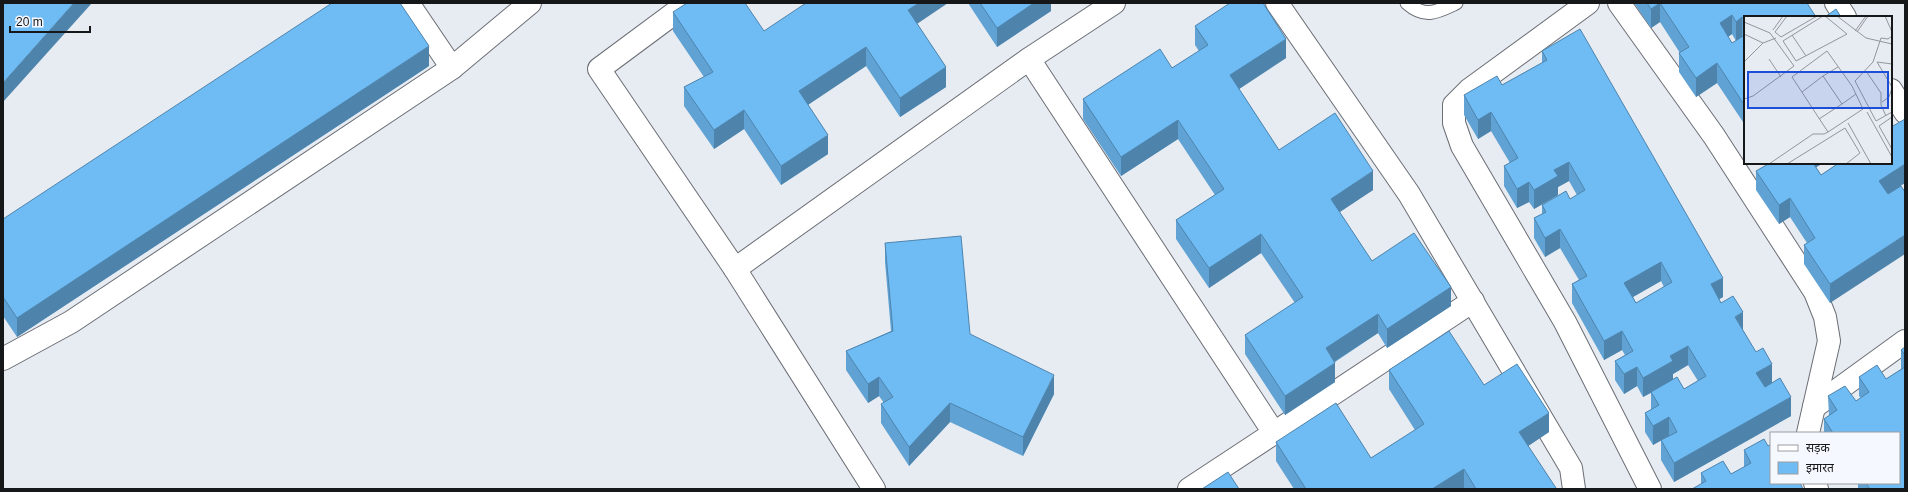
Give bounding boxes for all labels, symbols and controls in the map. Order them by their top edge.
scale bar [10,8,90,34]
text: 20 m [16,15,43,29]
inset map [1744,16,1892,164]
legend [1770,432,1900,484]
text: सड़क [1806,441,1831,455]
text: इमारत [1806,461,1835,475]

